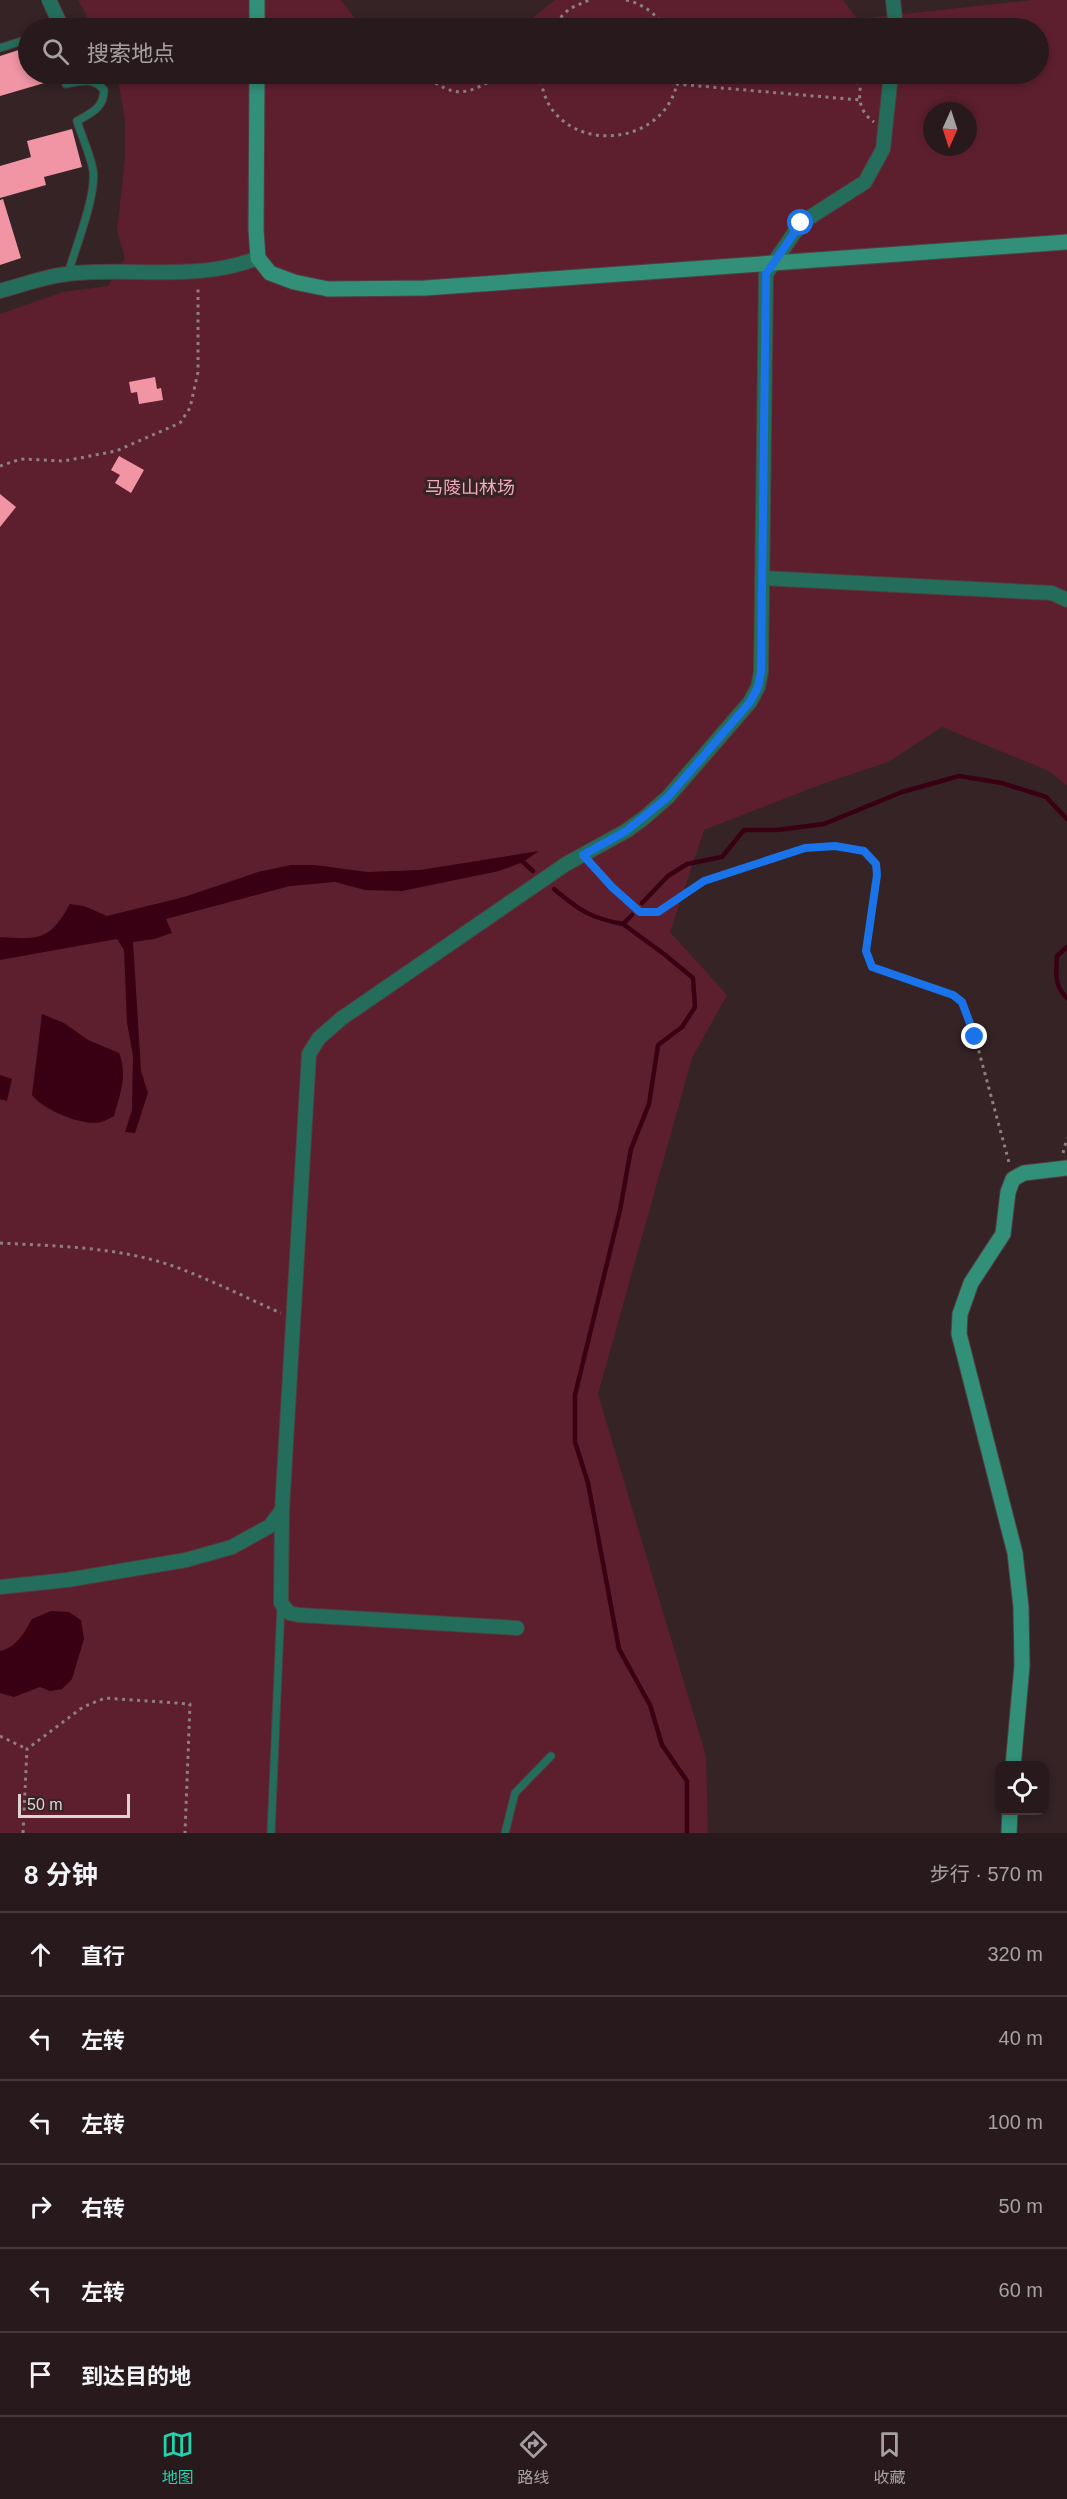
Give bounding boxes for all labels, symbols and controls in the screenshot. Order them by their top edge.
search box [18,18,1049,84]
icon: search [39,35,72,68]
text: 搜索地点 [87,41,175,66]
north arrow [923,102,977,156]
route start [787,209,813,235]
park label: 马陵山林场 [425,478,515,498]
route end [961,1023,987,1049]
map controls [995,1761,1049,1815]
button: locate [995,1761,1049,1815]
scale bar [18,1791,130,1818]
text: 50 m [27,1796,63,1813]
text: 8 分钟 [24,1860,98,1890]
text: 步行 · 570 m [930,1863,1043,1885]
icon: ahead [24,1938,57,1971]
text: 320 m [987,1943,1043,1965]
text: 直行 [81,1944,125,1969]
icon: left [24,2022,57,2055]
text: 40 m [999,2027,1043,2049]
text: 左转 [81,2028,125,2053]
icon: left [24,2106,57,2139]
text: 100 m [987,2111,1043,2133]
text: 左转 [81,2112,125,2137]
icon: right [24,2190,57,2223]
text: 50 m [999,2195,1043,2217]
text: 右转 [81,2196,125,2221]
icon: left [24,2274,57,2307]
text: 60 m [999,2279,1043,2301]
text: 左转 [81,2280,125,2305]
icon: arrive [24,2358,57,2391]
text: 到达目的地 [81,2364,191,2389]
tab: 地图 [161,2428,194,2488]
tab: 路线 [517,2428,550,2488]
tab: 收藏 [873,2428,906,2488]

